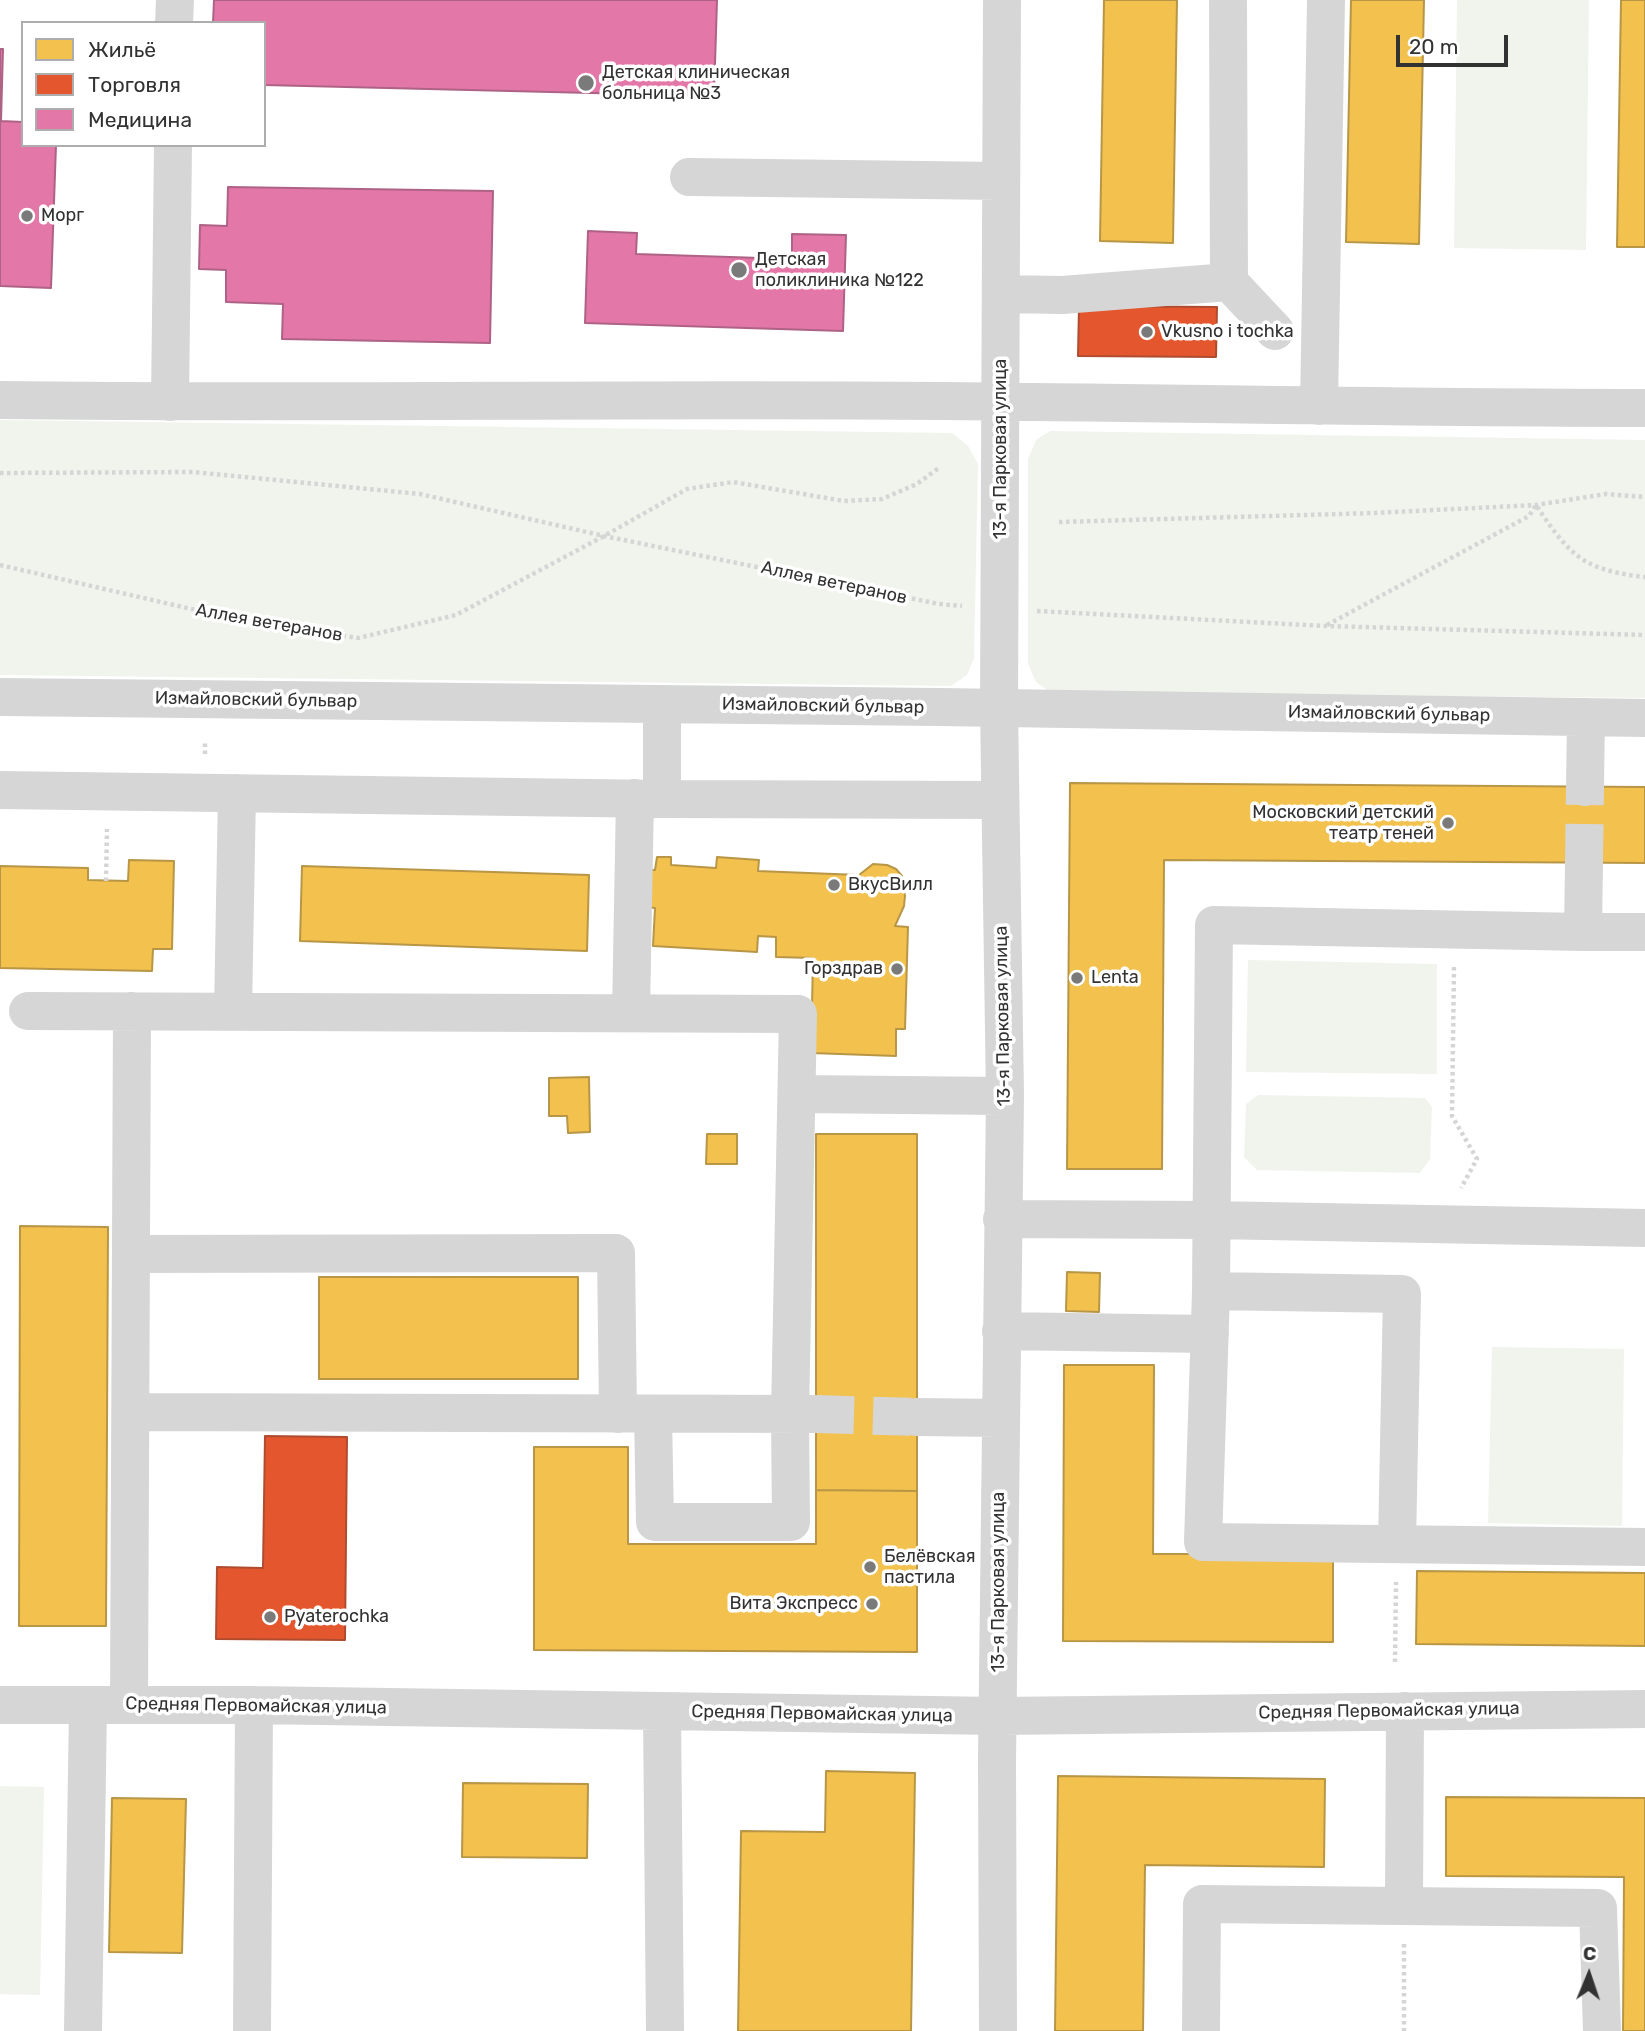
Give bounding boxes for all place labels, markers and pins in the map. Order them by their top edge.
place label: Детская клиническая больница №3 [602,62,790,104]
marker: Детская клиническая больница №3 [576,73,596,93]
place label: Морг [41,205,84,227]
marker: Морг [19,208,35,224]
place label: Детская поликлиника №122 [755,249,924,292]
marker: Детская поликлиника №122 [729,260,749,280]
place label: Vkusno i tochka [1161,321,1294,343]
marker: Vkusno i tochka [1139,324,1155,340]
place label: Московский детский театр теней [1252,802,1434,844]
marker: Московский детский театр теней [1440,815,1456,831]
place label: ВкусВилл [848,874,933,896]
marker: ВкусВилл [826,877,842,893]
place label: Горздрав [804,958,883,980]
marker: Горздрав [889,961,905,977]
place label: Lenta [1091,967,1139,989]
marker: Lenta [1069,970,1085,986]
place label: Белёвская пастила [884,1546,975,1588]
marker: Белёвская пастила [862,1559,878,1575]
place label: Вита Экспресс [729,1593,858,1615]
marker: Вита Экспресс [864,1596,880,1612]
place label: Pyaterochka [284,1606,389,1628]
marker: Pyaterochka [262,1609,278,1625]

